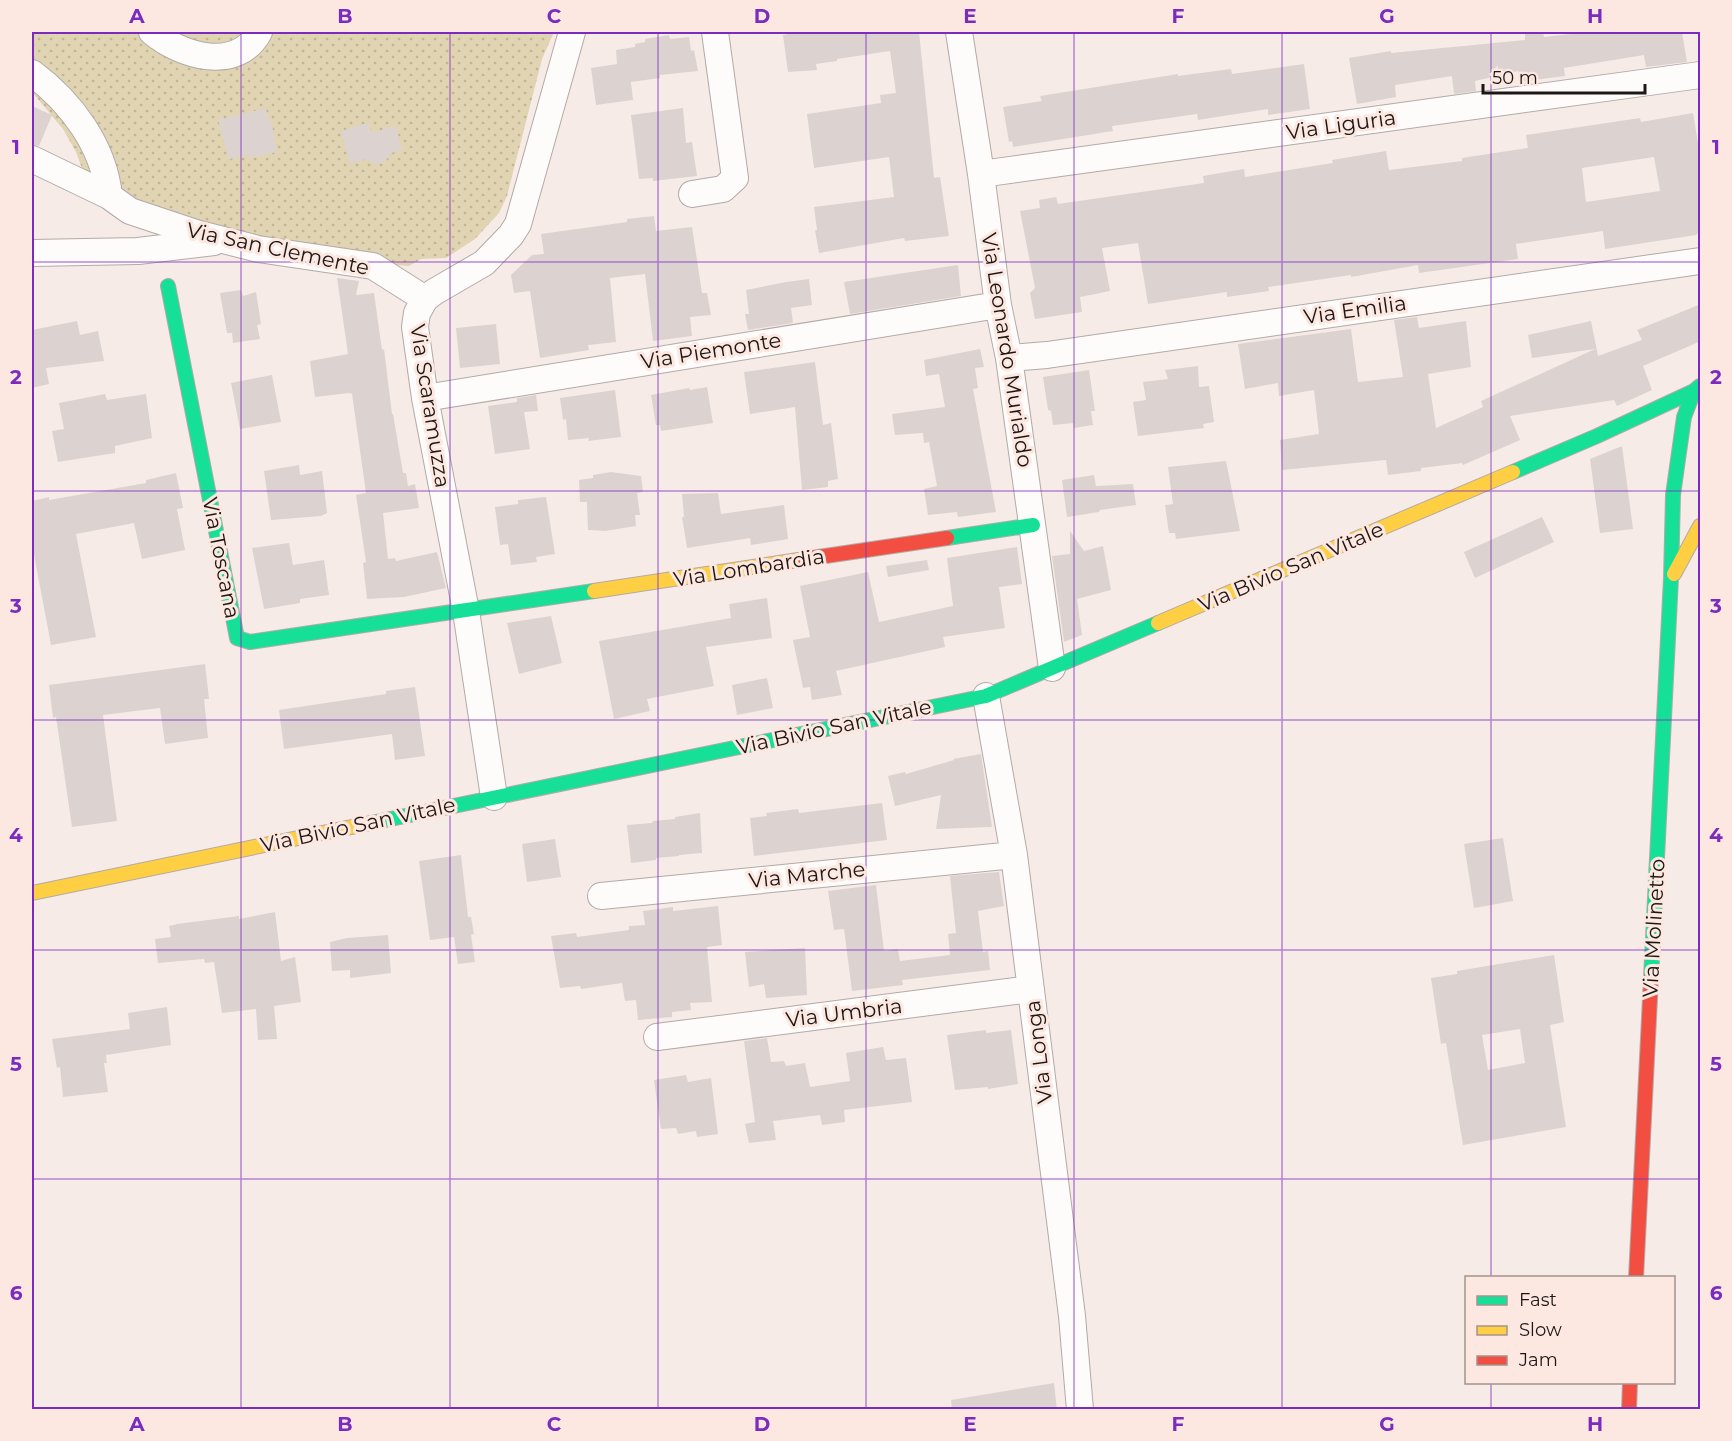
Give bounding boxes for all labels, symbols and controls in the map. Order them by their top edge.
text: A [128,4,145,28]
text: B [337,4,353,28]
text: C [547,4,562,28]
text: D [754,4,770,28]
text: E [963,4,977,28]
text: F [1172,4,1185,28]
text: G [1379,4,1395,28]
text: H [1587,4,1603,28]
scale bar [1483,57,1645,95]
text: 50 m [1492,67,1538,89]
street label: Via Liguria [1284,104,1397,145]
text: 1 [12,135,20,159]
text: 1 [1712,135,1720,159]
street label: Via San Clemente [185,217,372,280]
street label: Via Leonardo Murialdo [977,231,1038,469]
street label: Via Emilia [1302,290,1408,329]
street label: Via Scaramuzza [405,322,456,489]
street label: Via Piemonte [639,327,783,374]
text: 2 [10,365,22,389]
text: 2 [1710,365,1722,389]
street label: Via Toscana [197,495,245,621]
street label: Via Bivio San Vitale [1195,516,1387,617]
street label: Via Lombardia [672,543,826,592]
text: 3 [9,594,22,618]
text: 3 [1709,594,1722,618]
street label: Via Bivio San Vitale [734,694,934,759]
street label: Via Bivio San Vitale [258,792,458,857]
text: 4 [9,823,23,847]
text: 4 [1709,823,1723,847]
street label: Via Marche [747,856,866,893]
street label: Via Molinetto [1637,858,1670,998]
street label: Via Umbria [784,993,904,1032]
street label: Via Longa [1020,999,1057,1105]
text: 5 [10,1052,22,1076]
text: 5 [1710,1052,1722,1076]
legend [1465,1276,1675,1384]
text: 6 [10,1281,23,1305]
text: 6 [1710,1281,1723,1305]
text: Fast [1519,1289,1557,1311]
text: Slow [1519,1319,1562,1341]
text: Jam [1518,1349,1558,1371]
text: A [128,1412,145,1436]
text: B [337,1412,353,1436]
text: C [547,1412,562,1436]
text: D [754,1412,770,1436]
text: E [963,1412,977,1436]
text: F [1172,1412,1185,1436]
text: G [1379,1412,1395,1436]
text: H [1587,1412,1603,1436]

